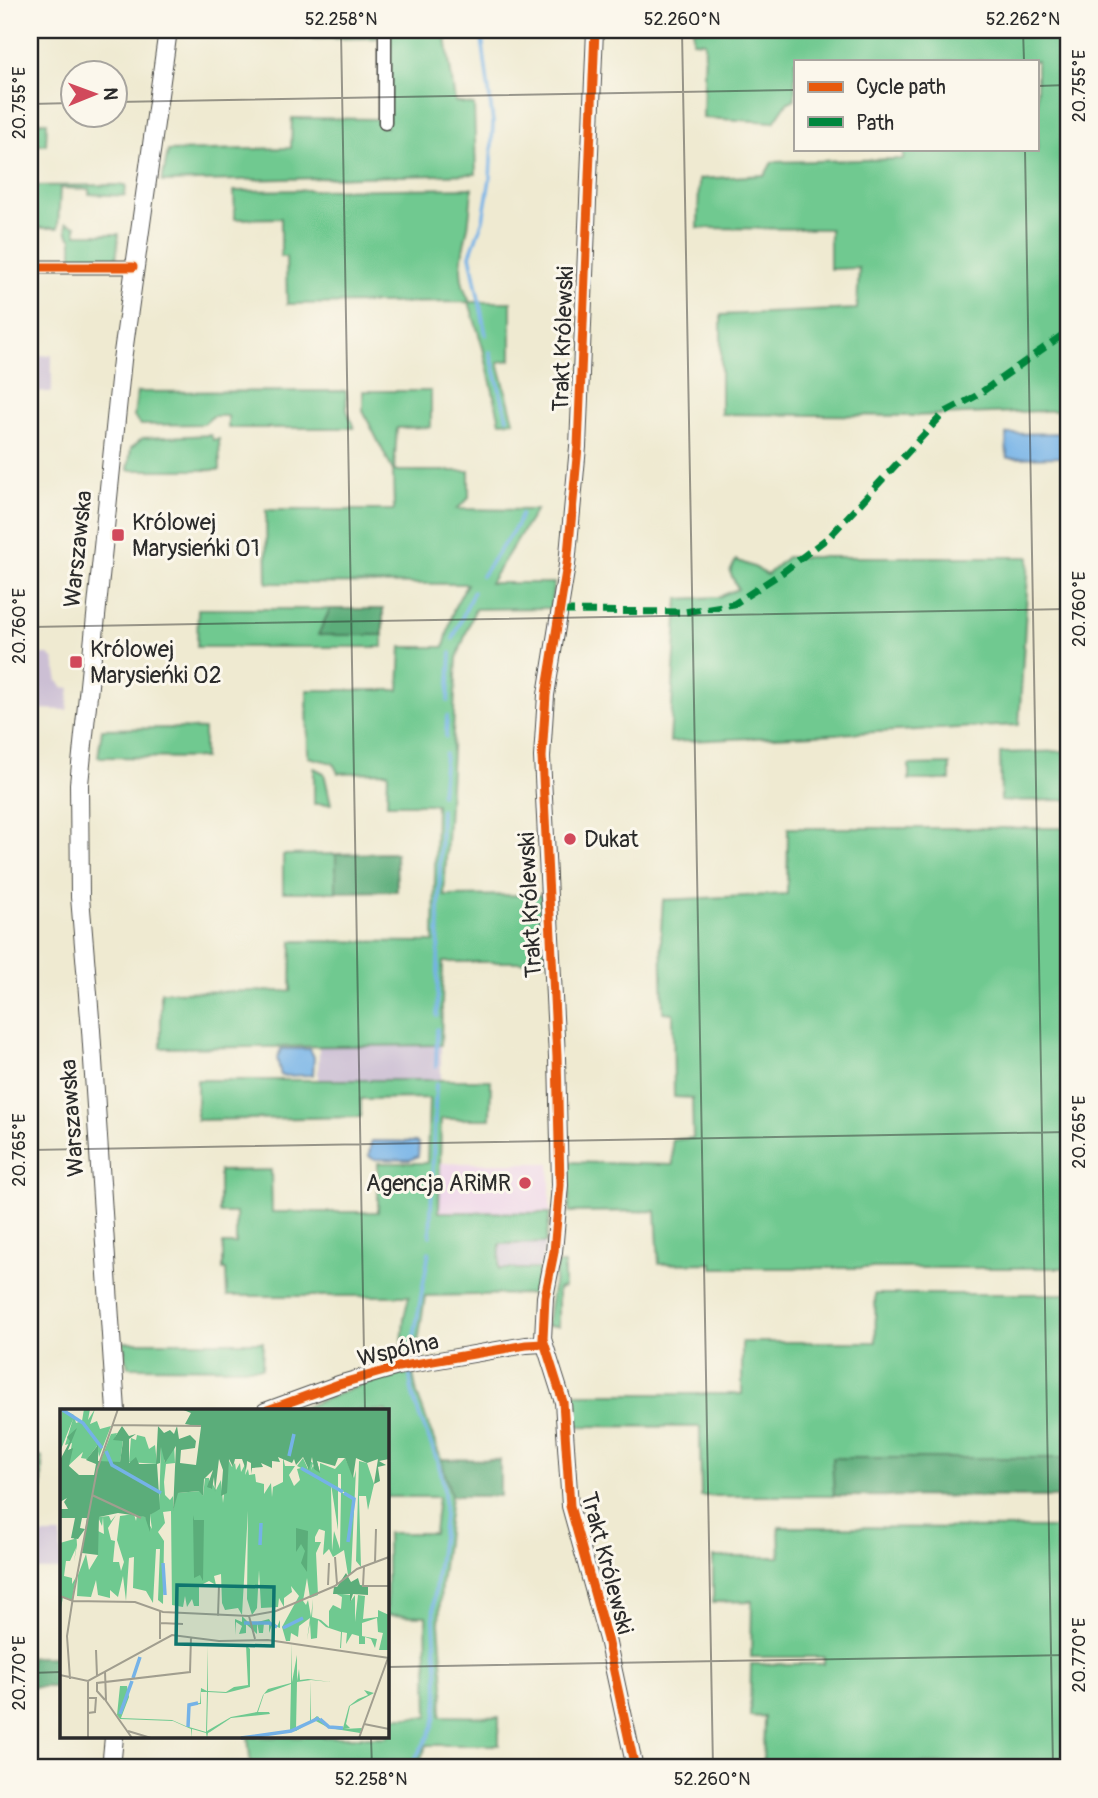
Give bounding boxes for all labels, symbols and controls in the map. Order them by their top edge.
text: 52.258°N [305,8,377,31]
text: 52.260°N [644,8,720,31]
text: 52.262°N [986,8,1060,31]
text: 20.755°E [1068,50,1091,122]
north arrow [60,60,130,130]
legend [794,60,1038,150]
text: 20.755°E [8,67,31,139]
text: Cycle path [856,74,946,101]
text: N [98,87,122,100]
text: Path [856,110,894,137]
street label: Trakt Królewski [546,266,580,412]
street label: Warszawska [57,489,99,609]
place label: Królowej Marysieńki 01 [132,508,260,563]
marker: Królowej Marysieńki 01 [110,527,126,543]
text: 20.760°E [1068,571,1091,647]
text: 20.760°E [8,588,31,664]
place label: Królowej Marysieńki 02 [90,635,222,690]
marker: Królowej Marysieńki 02 [68,654,84,670]
place label: Dukat [584,825,639,854]
street label: Trakt Królewski [512,831,548,979]
marker: Dukat [562,831,578,847]
street label: Warszawska [53,1058,91,1178]
text: 20.765°E [1068,1095,1091,1169]
text: 20.765°E [8,1113,31,1187]
place label: Agencja ARiMR [366,1169,511,1198]
marker: Agencja ARiMR [517,1175,533,1191]
street label: Wspólna [355,1327,441,1373]
inset map [60,1409,388,1738]
street label: Trakt Królewski [574,1489,640,1637]
text: 20.770°E [1068,1618,1091,1692]
text: 20.770°E [8,1636,31,1710]
text: 52.258°N [335,1768,407,1791]
text: 52.260°N [674,1768,750,1791]

